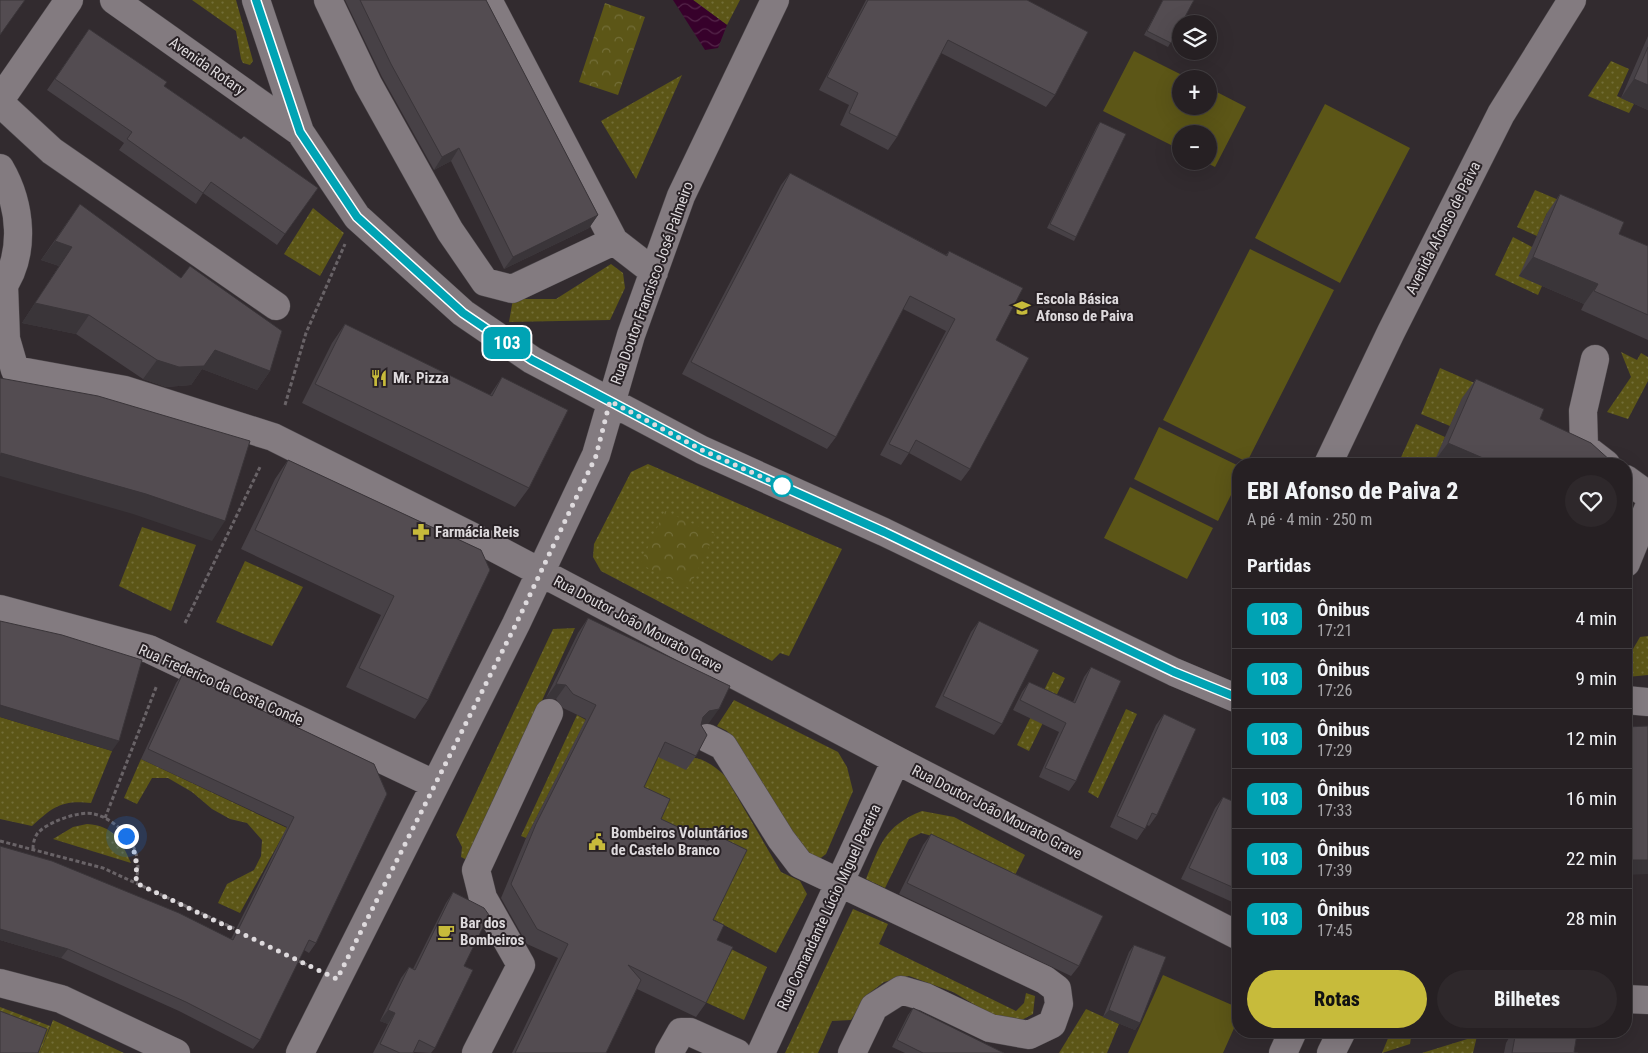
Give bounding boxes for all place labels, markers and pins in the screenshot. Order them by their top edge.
place label: Escola Básica Afonso de Paiva [1036,290,1134,325]
school or university icon: Escola Básica Afonso de Paiva [1012,298,1032,318]
restaurant icon: Mr. Pizza [369,368,389,388]
place label: Mr. Pizza [393,369,449,387]
unlabelled marker [771,475,793,497]
pharmacy icon: Farmácia Reis [411,522,431,542]
place label: Farmácia Reis [435,523,520,541]
place label: Bombeiros Voluntários de Castelo Branco [611,824,748,859]
public building icon: Bombeiros Voluntários de Castelo Branco [587,832,607,852]
place label: Bar dos Bombeiros [460,914,525,949]
cafe icon: Bar dos Bombeiros [436,922,456,942]

